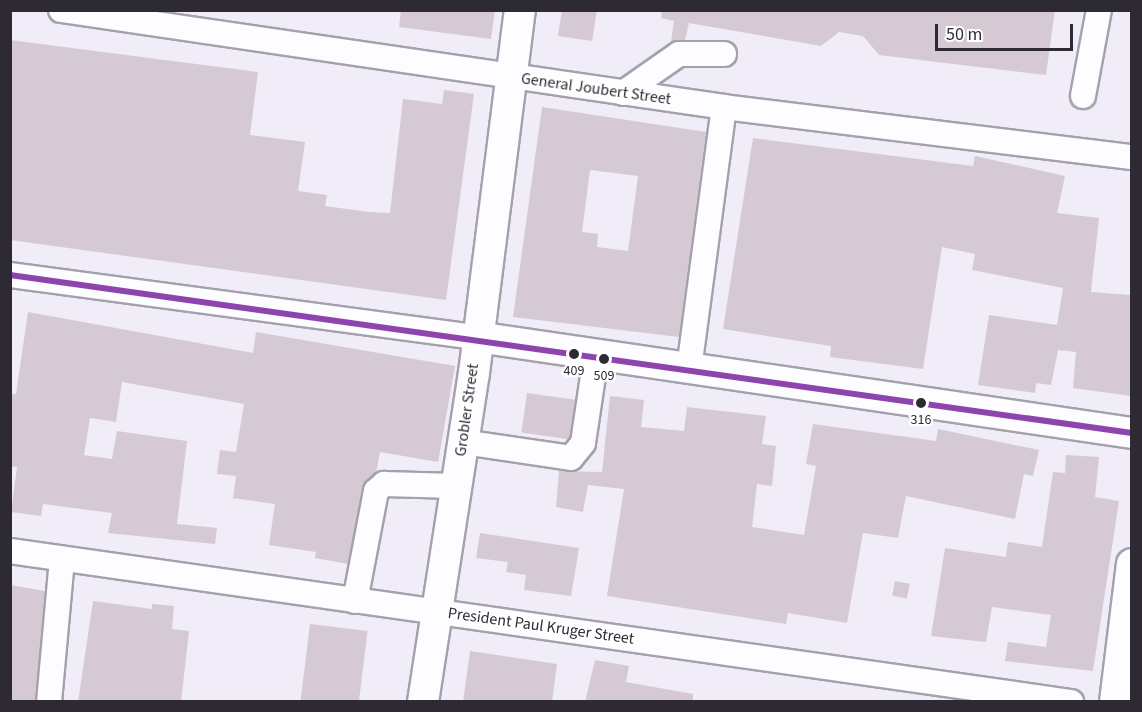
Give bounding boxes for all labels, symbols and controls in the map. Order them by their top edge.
scale bar [938,12,1076,50]
text: 50 m [946,22,982,47]
street label: General Joubert Street [520,69,672,109]
marker: 409 [568,348,580,360]
marker: 509 [598,353,610,365]
street label: Grobler Street [451,362,483,458]
place label: 409 [564,363,584,379]
place label: 509 [594,368,614,384]
marker: 316 [915,397,927,409]
place label: 316 [911,412,931,428]
street label: President Paul Kruger Street [447,603,635,649]

